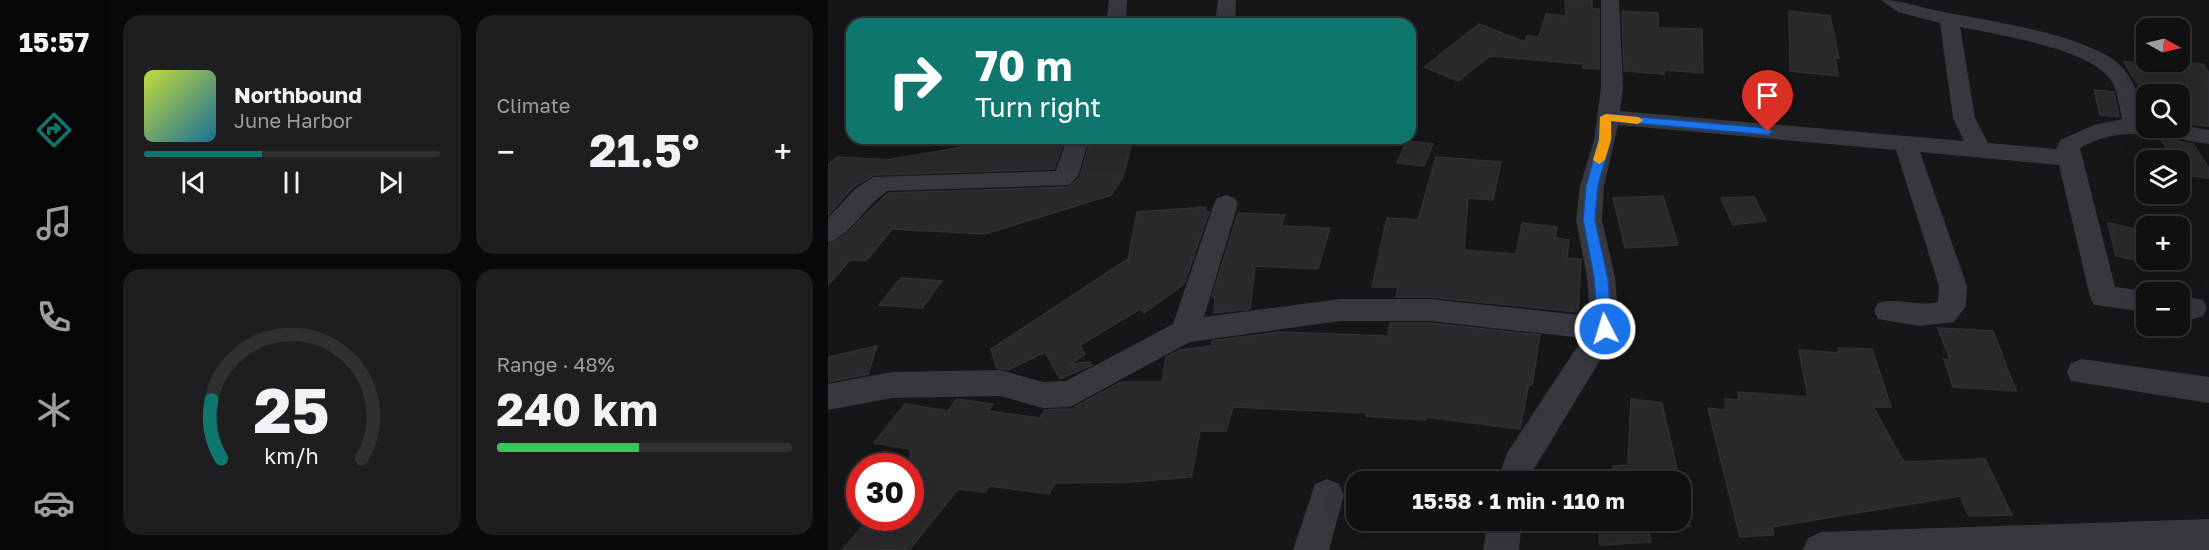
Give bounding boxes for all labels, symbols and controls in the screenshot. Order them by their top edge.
north arrow [2136,18,2190,72]
map controls [2136,18,2190,336]
text: 15:57 [19,26,89,58]
text: 70 m [975,40,1072,90]
icon: right [876,42,954,120]
pin [1742,70,1793,132]
icon: arrive [1751,79,1784,112]
text: Northbound [234,81,362,108]
button: search [2136,84,2190,138]
text: Turn right [975,91,1101,123]
text: Climate [497,93,570,117]
text: June Harbor [234,108,353,132]
icon: directions [33,109,75,151]
text: 21.5° [589,123,699,177]
text: − [497,132,515,171]
text: + [774,132,792,171]
button: layers [2136,150,2190,204]
icon: previous [177,166,210,199]
icon: pause [275,166,308,199]
icon: next [374,166,407,199]
icon: music [33,202,75,244]
button: + [2136,216,2190,270]
button: − [2136,282,2190,336]
icon: phone [33,296,75,338]
position arrow [1573,297,1637,361]
text: Range · 48% [497,352,615,376]
text: 25 [254,372,330,447]
text: 240 km [497,382,658,436]
icon: climate [33,389,75,431]
text: km/h [264,443,319,469]
speed limit sign: 30 [846,453,924,531]
icon: car [33,482,75,524]
text: 15:58 · 1 min · 110 m [1412,487,1625,514]

